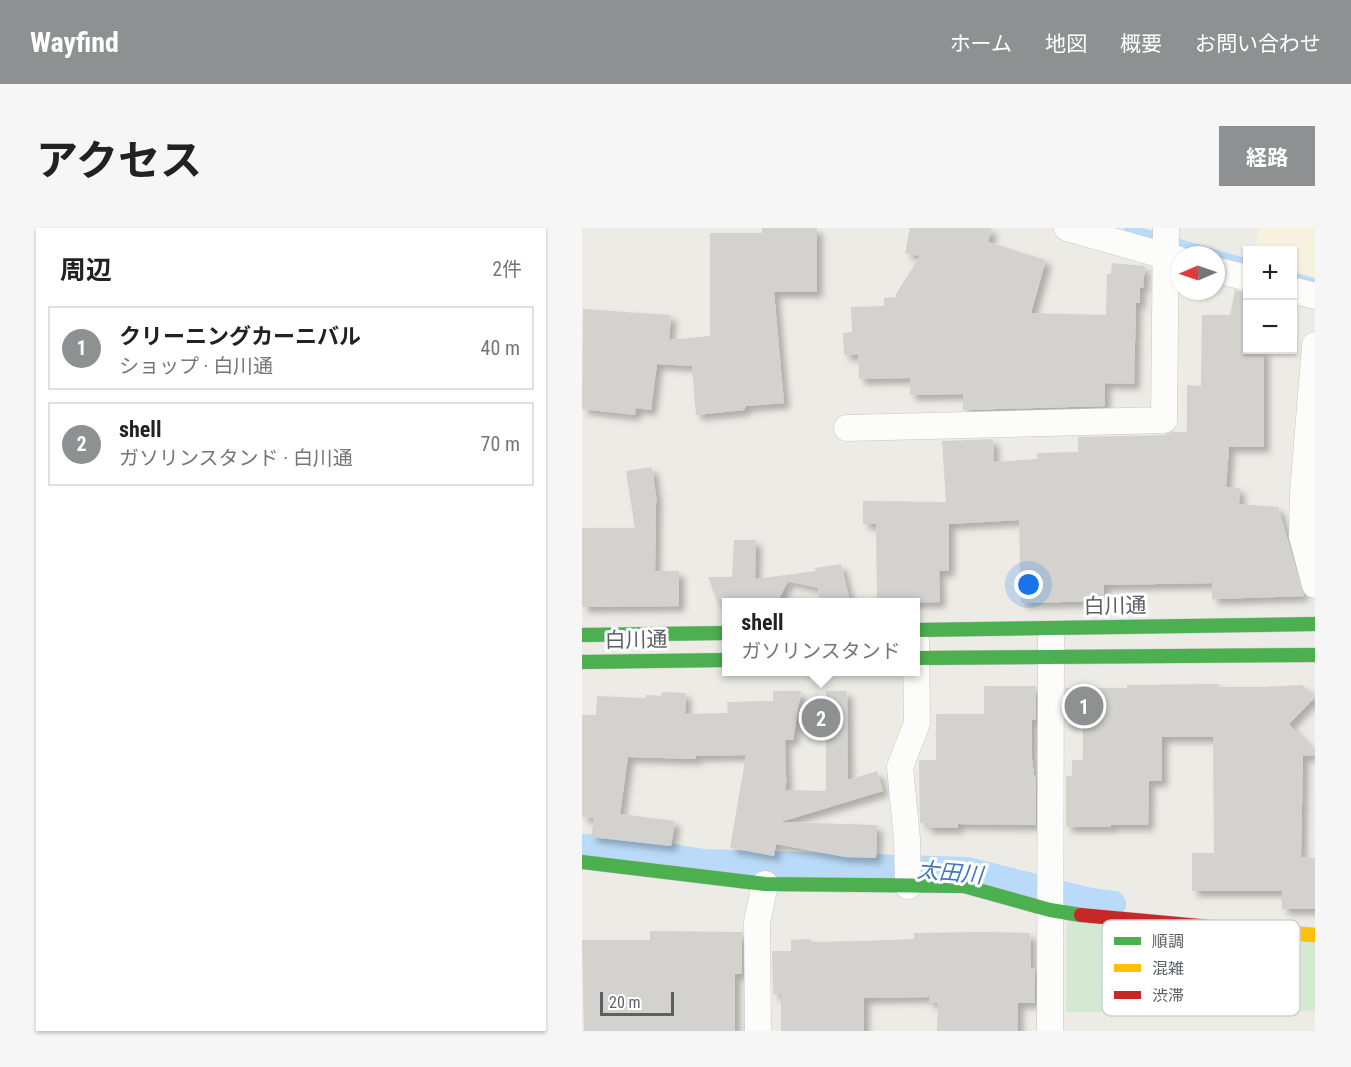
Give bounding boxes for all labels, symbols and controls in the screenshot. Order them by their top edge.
text: Wayfind [30,26,119,59]
text: ホーム [950,32,1012,56]
text: 地図 [1045,32,1087,56]
text: 概要 [1120,32,1162,56]
text: お問い合わせ [1195,32,1321,56]
button: 経路 [1219,126,1315,186]
text: アクセス [36,136,202,185]
north arrow [1171,246,1225,300]
map controls [1243,246,1297,354]
button: + [1243,246,1297,300]
text: 周辺 [60,255,112,285]
text: 2件 [492,257,522,281]
button: − [1243,300,1297,354]
text: クリーニングカーニバル [119,324,361,349]
text: 1 [76,336,87,360]
text: 40 m [481,336,520,360]
text: ショップ · 白川通 [119,354,273,378]
text: shell [119,417,161,442]
text: 2 [76,432,87,456]
text: 70 m [481,432,520,456]
text: ガソリンスタンド · 白川通 [119,446,353,470]
your location [1014,570,1043,599]
street label: 白川通 [1083,593,1147,619]
popup [722,598,920,676]
text: shell [741,610,784,635]
street label: 白川通 [604,627,668,653]
text: ガソリンスタンド [741,639,901,663]
pin: 1 [1064,684,1104,728]
pin: 2 [802,696,840,740]
water label: 太田川 [916,857,986,888]
legend [1102,920,1300,1016]
text: 順調 [1152,932,1184,951]
text: 混雑 [1152,959,1184,978]
text: 渋滞 [1152,986,1184,1005]
scale bar [600,989,674,1016]
text: 20 m [609,993,641,1012]

